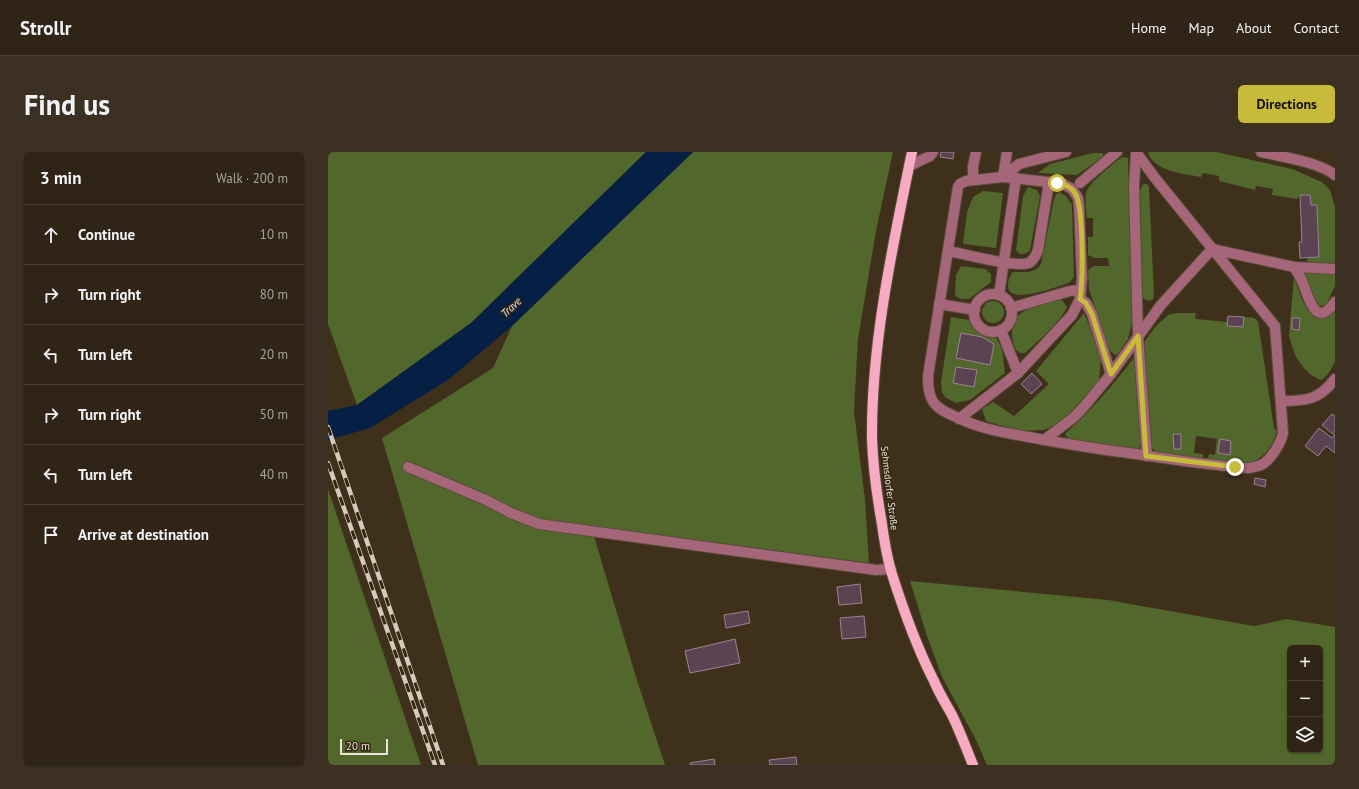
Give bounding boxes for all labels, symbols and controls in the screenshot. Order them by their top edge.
text: Strollr [20,16,71,40]
text: Home [1131,19,1166,37]
text: Map [1188,19,1214,37]
text: About [1236,19,1272,37]
text: Contact [1294,19,1339,37]
button: Directions [1238,85,1335,123]
text: Find us [24,86,110,123]
text: 3 min [40,167,81,189]
text: Walk · 200 m [216,170,288,187]
route start [1048,174,1066,192]
icon: ahead [40,224,62,246]
text: Continue [78,225,135,244]
text: 10 m [260,226,288,243]
icon: right [40,284,62,306]
text: Turn right [78,285,141,304]
text: 80 m [260,286,288,303]
water label: Trave [498,294,524,320]
icon: left [40,344,62,366]
text: Turn left [78,345,132,364]
text: 20 m [260,346,288,363]
icon: right [40,404,62,426]
text: Turn right [78,405,141,424]
text: 50 m [260,406,288,423]
street label: Sehmsdorfer Straße [878,445,901,531]
route end [1226,458,1244,476]
icon: left [40,464,62,486]
text: Turn left [78,465,132,484]
text: 40 m [260,466,288,483]
icon: arrive [40,524,62,546]
text: Arrive at destination [78,525,209,544]
map controls [1287,645,1323,753]
button: + [1287,645,1323,681]
button: − [1287,681,1323,717]
button: layers [1287,717,1323,753]
scale bar [340,737,388,756]
text: 20 m [346,739,370,753]

